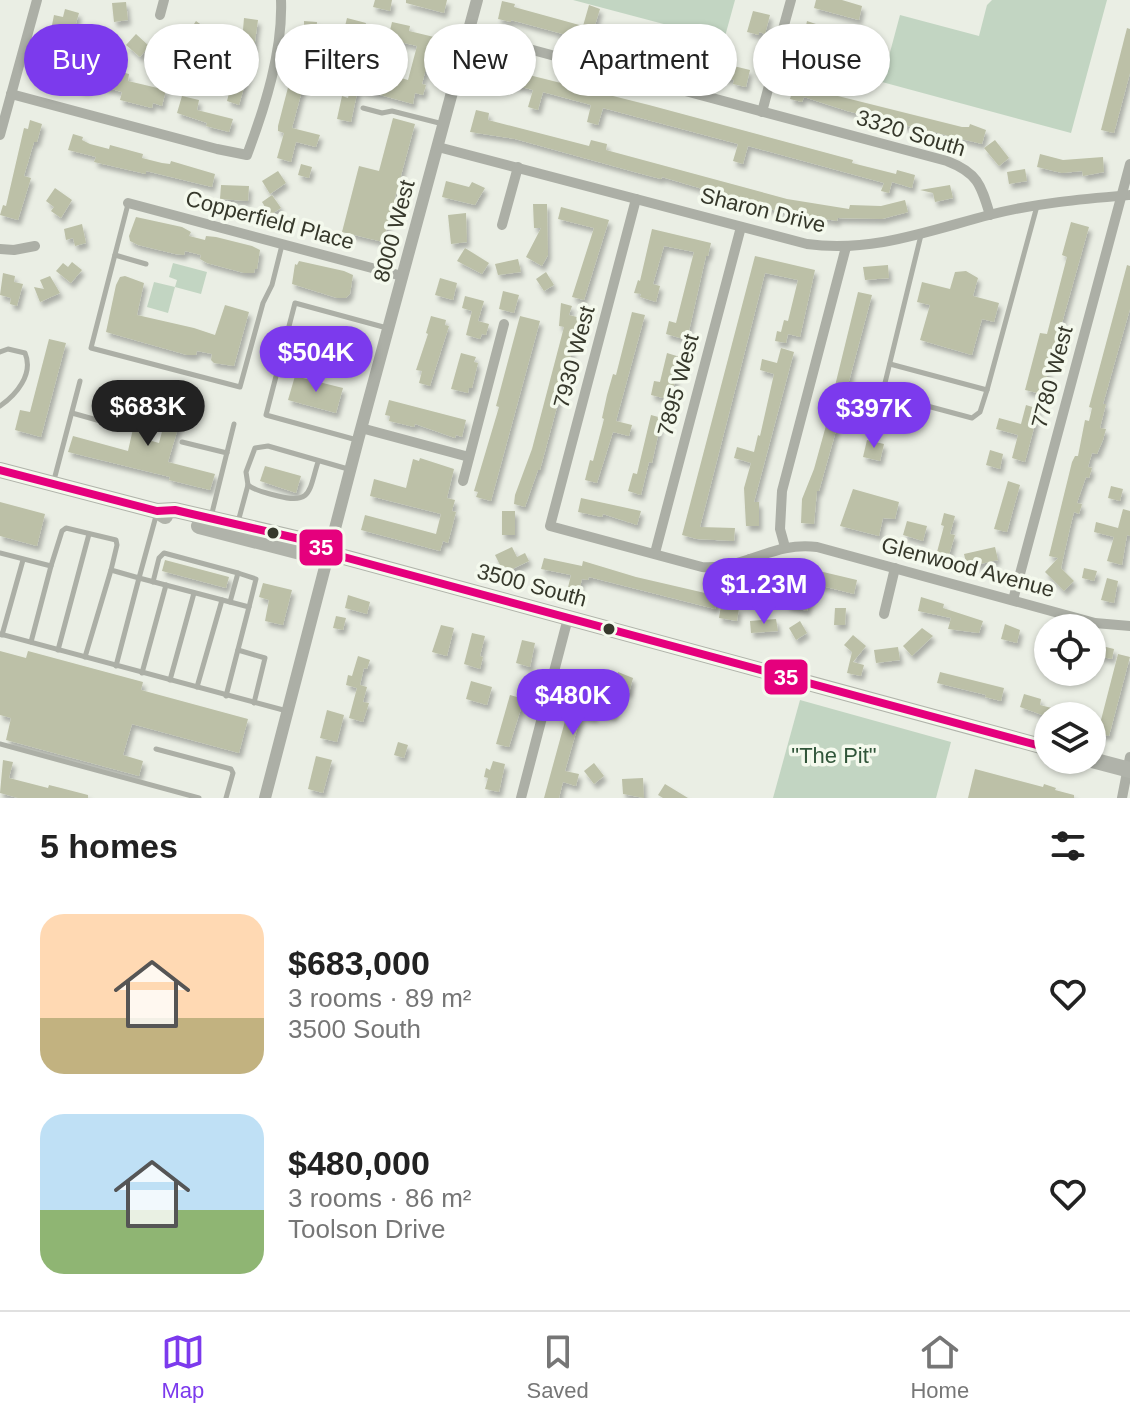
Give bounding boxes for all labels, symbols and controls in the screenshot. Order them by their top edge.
chip: Buy [24,24,128,96]
chip: Rent [144,24,259,96]
chip: Filters [275,24,408,96]
chip: New [424,24,536,96]
chip: Apartment [552,24,737,96]
chip: House [753,24,890,96]
street label: 3320 South [854,105,968,161]
street label: 8000 West [368,177,420,285]
street label: Sharon Drive [698,182,828,238]
street label: Copperfield Place [183,185,357,255]
street label: 7930 West [548,303,600,411]
street label: 7780 West [1026,323,1078,431]
pin: $504K [260,326,372,394]
street label: 7895 West [652,331,704,439]
text: $504K [278,337,354,367]
pin: $683K [92,380,204,448]
pin: $397K [818,382,930,450]
text: $683K [110,391,186,421]
text: $397K [836,393,912,423]
unlabelled marker [265,525,281,541]
line badge: 35 [298,528,344,567]
street label: Glenwood Avenue [879,532,1057,602]
text: 35 [309,535,333,560]
street label: 3500 South [474,558,590,612]
pin: $1.23M [699,558,829,626]
text: $1.23M [721,569,807,599]
map controls [1034,614,1106,774]
button: locate [1034,614,1106,686]
unlabelled marker [601,621,617,637]
line badge: 35 [763,658,809,696]
text: 35 [774,665,798,690]
pin: $480K [517,669,629,737]
text: $480K [535,680,611,710]
button: layers [1034,702,1106,774]
park label: "The Pit" [791,743,877,768]
icon: filters [1046,824,1090,868]
text: 5 homes [40,827,178,865]
text: $683,000 [288,944,430,982]
icon: home [104,946,200,1042]
icon: heart [1046,972,1090,1016]
text: 3 rooms · 89 m² [288,983,472,1013]
text: 3500 South [288,1014,421,1044]
text: $480,000 [288,1144,430,1182]
icon: home [104,1146,200,1242]
icon: heart [1046,1172,1090,1216]
text: 3 rooms · 86 m² [288,1183,472,1213]
text: Toolson Drive [288,1214,446,1244]
tab: Map [161,1330,205,1404]
tab: Saved [526,1330,589,1404]
tab: Home [910,1330,969,1404]

